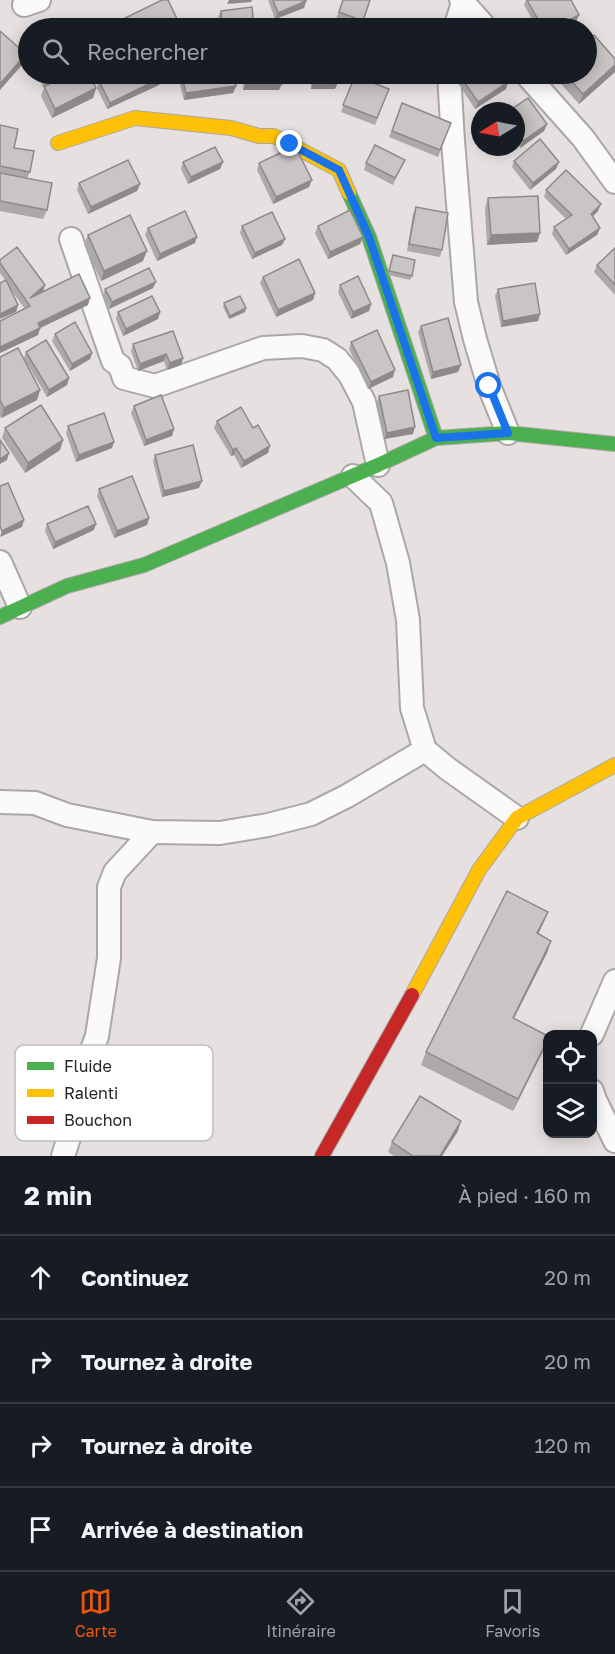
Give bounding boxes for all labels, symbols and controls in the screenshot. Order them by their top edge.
search box [18,18,597,84]
icon: search [39,35,72,68]
text: Rechercher [87,38,208,65]
north arrow [471,102,525,156]
route end [276,130,302,156]
route start [475,372,501,398]
map controls [543,1030,597,1138]
button: locate [543,1030,597,1084]
legend [15,1045,213,1141]
text: Fluide [64,1056,112,1076]
text: Ralenti [64,1083,118,1103]
button: layers [543,1084,597,1138]
text: Bouchon [64,1110,132,1130]
text: 2 min [24,1180,92,1211]
text: À pied · 160 m [458,1183,591,1207]
icon: ahead [24,1261,57,1294]
text: Continuez [81,1264,188,1291]
text: 20 m [544,1265,591,1289]
icon: right [24,1345,57,1378]
text: Tournez à droite [81,1348,252,1375]
text: 20 m [544,1349,591,1373]
icon: right [24,1429,57,1462]
text: Tournez à droite [81,1432,252,1459]
text: 120 m [535,1433,591,1457]
icon: arrive [24,1513,57,1546]
text: Arrivée à destination [81,1516,303,1543]
tab: Carte [75,1585,117,1641]
tab: Itinéraire [266,1585,336,1641]
tab: Favoris [485,1585,540,1641]

